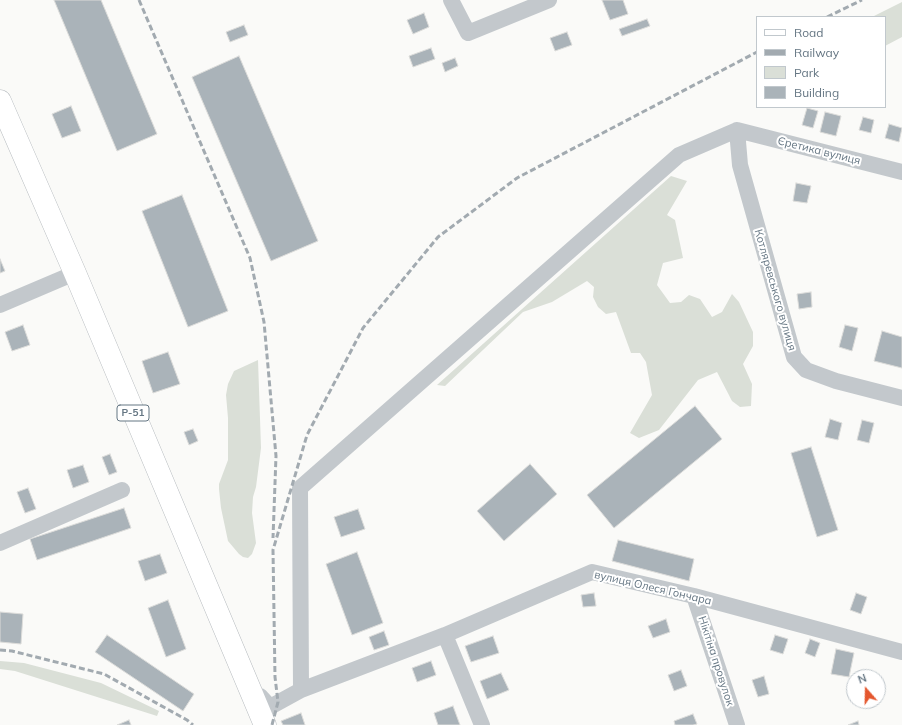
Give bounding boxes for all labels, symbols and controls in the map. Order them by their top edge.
legend [756,16,886,108]
text: Road [794,25,823,40]
text: Railway [794,45,839,60]
text: Park [794,65,819,80]
text: Building [794,85,839,100]
street label: Єретика вулиця [776,134,862,168]
street label: Котляревського вулиця [751,228,799,352]
road number: Р-51 [117,405,149,421]
street label: вулиця Олеся Гончара [593,568,713,608]
street label: Нікітіна провулок [695,614,737,708]
north arrow [846,669,886,709]
text: N [856,671,869,687]

